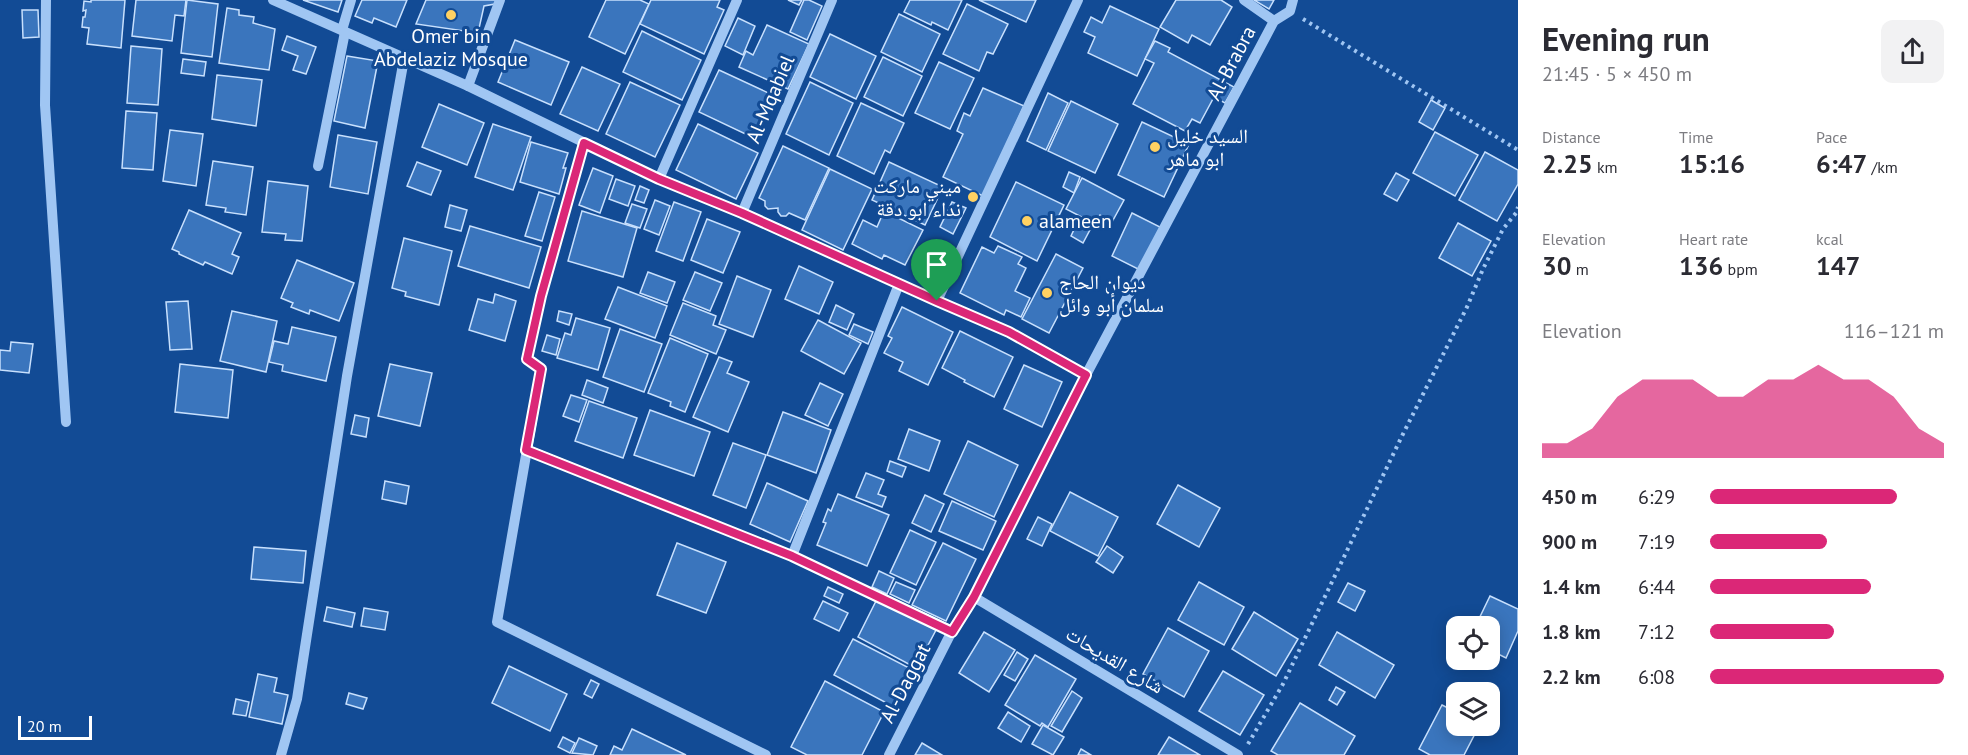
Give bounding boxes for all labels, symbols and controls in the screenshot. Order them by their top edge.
marker: Omer bin Abdelaziz Mosque [444,8,458,22]
text: Evening run [1542,17,1710,60]
button: share [1881,20,1944,83]
street label: Al-Brabra [1201,21,1261,105]
place label: Omer bin Abdelaziz Mosque [374,23,528,72]
street label: Al-Mqabiel [740,51,800,147]
text: 21:45 · 5 × 450 m [1542,61,1692,87]
place label: السيد خليل ابو ماهر [1166,123,1248,172]
text: Distance [1542,127,1601,147]
text: Time [1679,127,1713,147]
text: Pace [1816,127,1847,147]
marker: السيد خليل ابو ماهر [1148,140,1162,154]
text: 2.25 [1542,147,1593,180]
text: 15:16 [1679,147,1745,180]
text: 6:47 [1816,147,1867,180]
text: km [1593,157,1618,177]
text: /km [1867,157,1898,177]
place label: ميني ماركت نداء ابو دقة [873,173,961,222]
marker: ميني ماركت نداء ابو دقة [966,190,980,204]
place label: alameen [1039,208,1112,234]
marker: alameen [1020,214,1034,228]
text: Elevation [1542,229,1606,249]
text: Heart rate [1679,229,1748,249]
text: kcal [1816,229,1843,249]
pin [911,239,962,301]
icon: arrive [920,248,953,281]
text: 30 [1542,249,1571,282]
text: 136 [1679,249,1723,282]
text: 147 [1816,249,1860,282]
text: m [1571,259,1589,279]
text: bpm [1723,259,1758,279]
place label: ديوان الحاج سلمان أبو وائل [1059,269,1164,318]
marker: ديوان الحاج سلمان أبو وائل [1040,286,1054,300]
text: Elevation [1542,318,1622,344]
text: 116–121 m [1844,318,1944,344]
text: 450 m [1542,484,1597,510]
text: 6:29 [1638,484,1675,510]
text: 900 m [1542,529,1597,555]
text: 7:19 [1638,529,1675,555]
text: 1.4 km [1542,574,1601,600]
text: 6:44 [1638,574,1675,600]
map controls [1446,616,1500,736]
button: locate [1446,616,1500,670]
text: 1.8 km [1542,619,1601,645]
text: 7:12 [1638,619,1675,645]
street label: شارع القديحات [1061,620,1169,700]
street label: Al-Daggat [874,639,936,727]
text: 2.2 km [1542,664,1601,690]
text: 6:08 [1638,664,1675,690]
button: layers [1446,682,1500,736]
scale bar [18,713,92,740]
text: 20 m [27,716,62,736]

